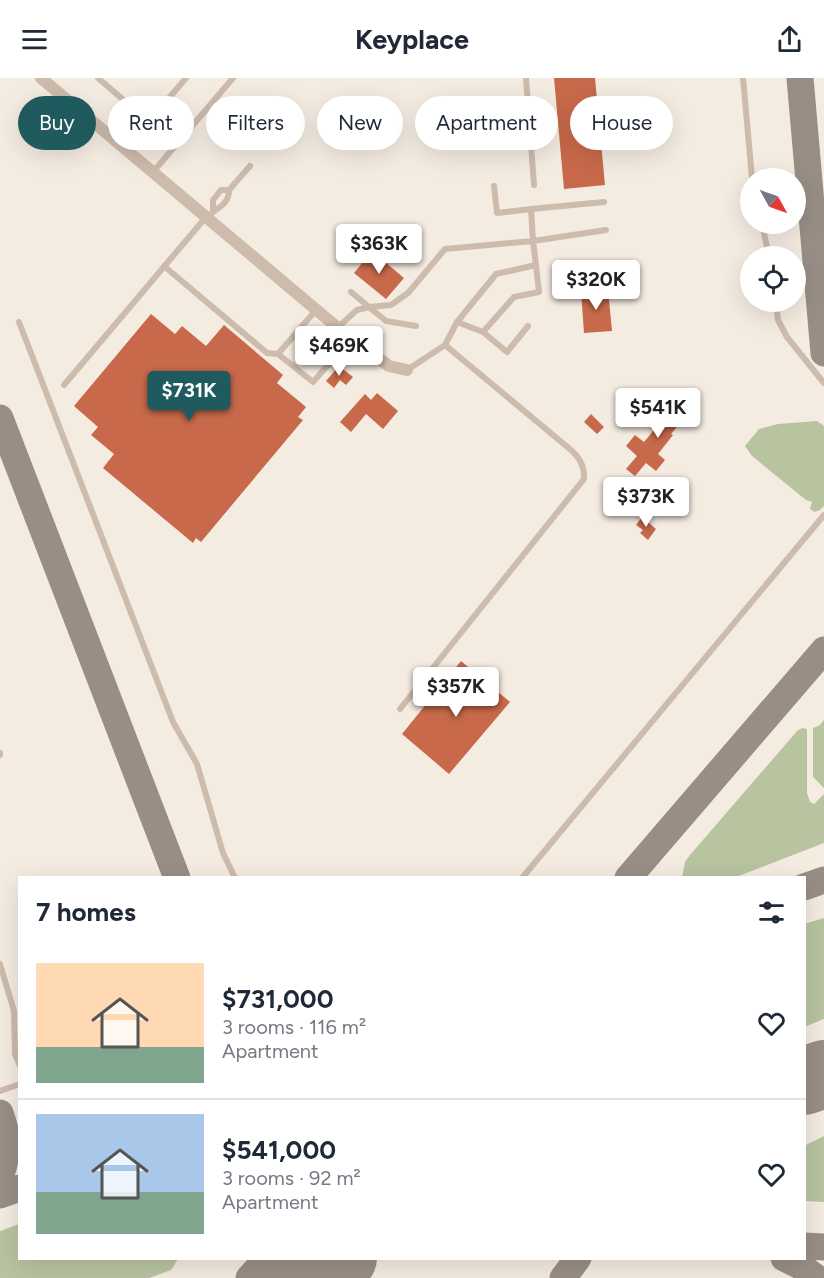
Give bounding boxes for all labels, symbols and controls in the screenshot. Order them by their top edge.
icon: menu [18,23,51,56]
text: Keyplace [355,23,469,56]
icon: share [773,23,806,56]
chip: Buy [18,96,96,150]
chip: Rent [108,96,194,150]
chip: Filters [206,96,305,150]
chip: New [317,96,403,150]
chip: Apartment [415,96,558,150]
chip: House [570,96,673,150]
north arrow [740,168,806,234]
map controls [740,168,806,312]
pin: $363K [337,224,421,275]
text: $363K [350,231,408,255]
button: locate [740,246,806,312]
pin: $320K [554,260,638,311]
text: $320K [566,267,626,291]
pin: $469K [297,326,381,377]
text: $469K [309,333,369,357]
pin: $731K [147,371,231,422]
text: $731K [161,378,217,402]
pin: $541K [616,388,700,439]
text: $541K [629,395,687,419]
pin: $373K [604,477,688,528]
text: $373K [617,484,675,508]
pin: $357K [414,667,498,718]
text: $357K [427,674,485,698]
text: 7 homes [36,896,136,928]
icon: filters [755,896,788,929]
text: $731,000 [222,983,334,1015]
icon: home [84,987,156,1059]
icon: heart [755,1007,788,1040]
text: 3 rooms · 116 m² [222,1015,366,1039]
text: Apartment [222,1039,319,1063]
text: $541,000 [222,1134,336,1166]
icon: home [84,1138,156,1210]
icon: heart [755,1158,788,1191]
text: 3 rooms · 92 m² [222,1166,361,1190]
text: Apartment [222,1190,319,1214]

